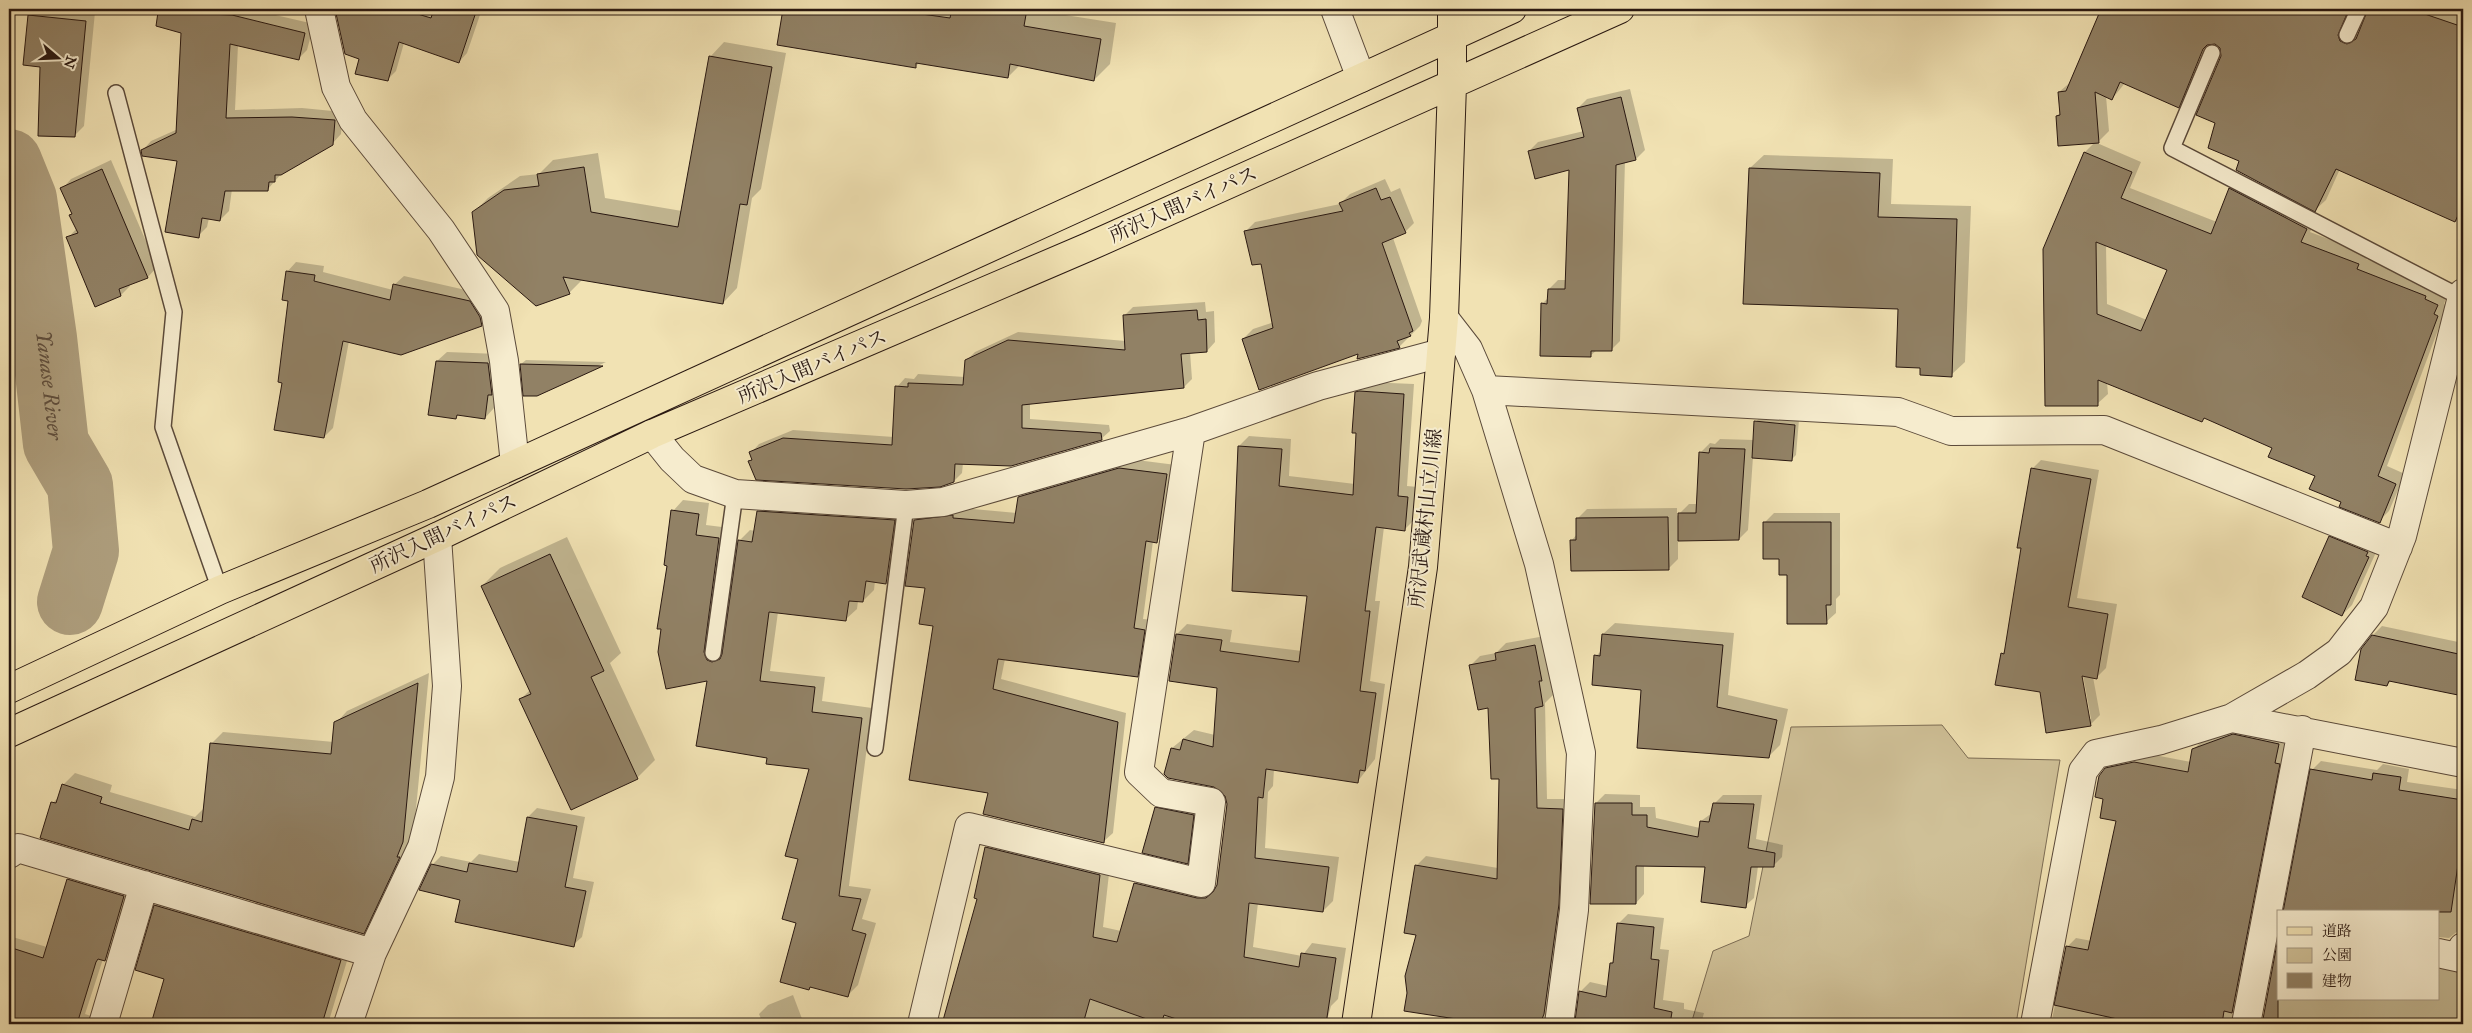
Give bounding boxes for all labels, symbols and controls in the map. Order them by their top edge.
north arrow [32,32,82,82]
text: N [60,54,80,71]
street label: 所沢入間バイパス [1105,161,1261,247]
street label: 所沢入間バイパス [734,324,890,408]
water label: Yanase River [30,329,69,442]
street label: 所沢武蔵村山立川線 [1404,427,1446,609]
street label: 所沢入間バイパス [366,488,520,578]
legend [2277,910,2440,1000]
text: 道路 [2322,922,2352,940]
text: 公園 [2322,946,2352,964]
text: 建物 [2322,972,2352,990]

